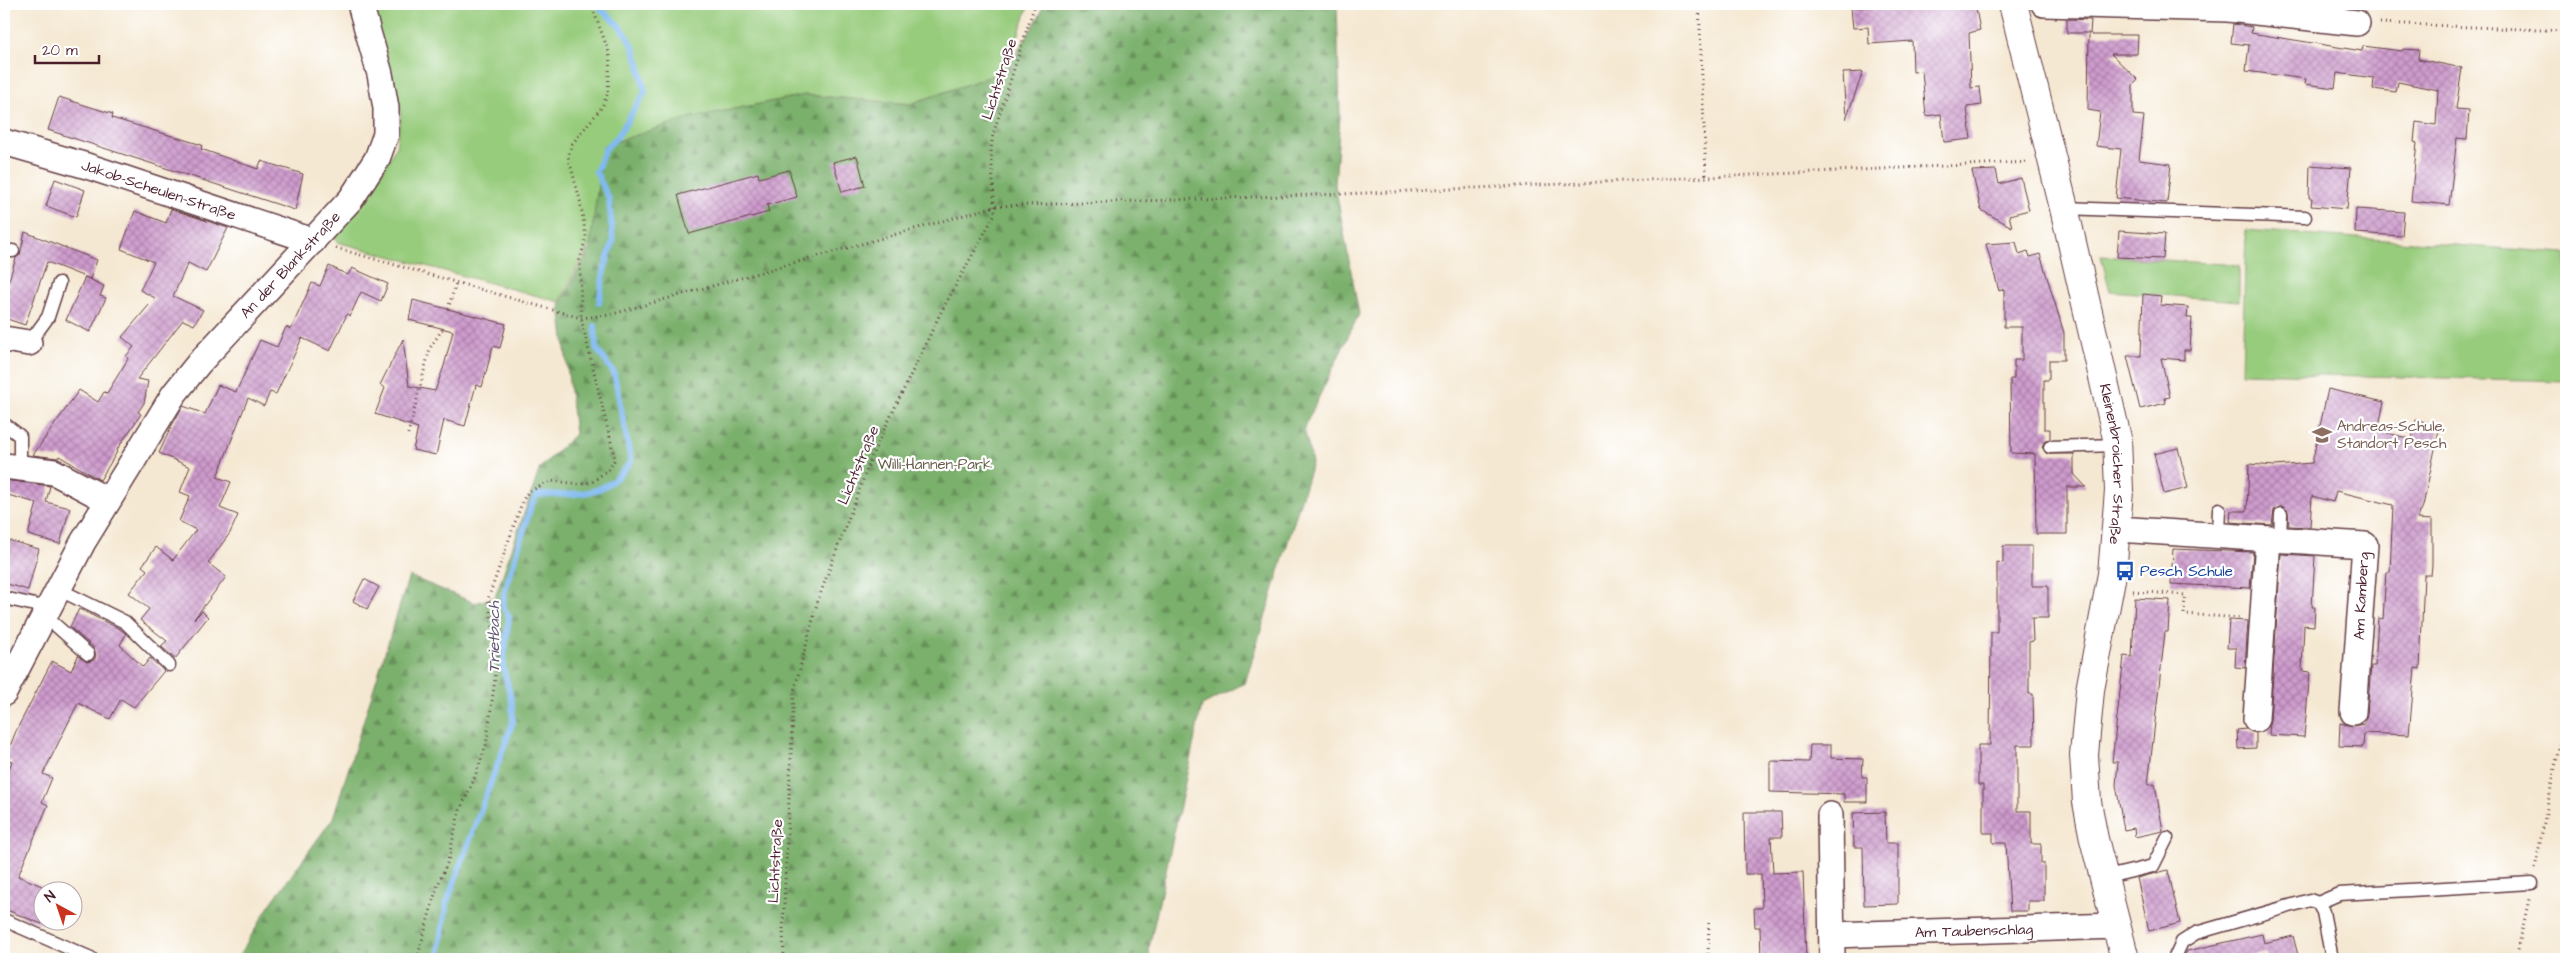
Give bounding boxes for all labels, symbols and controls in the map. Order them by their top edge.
scale bar [35,32,99,64]
street label: Lichtstraße [977,36,1022,122]
text: 20 m [42,40,78,61]
street label: Jakob-Scheulen-Straße [79,155,239,226]
street label: An der Blankstraße [236,207,345,323]
street label: Kleinenbroicher Straße [2094,382,2129,545]
place label: Andreas-Schule, Standort Pesch [2337,416,2447,454]
street label: Lichtstraße [832,422,885,508]
school or university icon: Andreas-Schule, Standort Pesch [2311,424,2333,446]
park label: Willi-Hannen-Park [878,454,992,475]
street label: Am Kamberg [2349,551,2375,641]
bus stop icon: Pesch Schule [2114,560,2136,582]
place label: Pesch Schule [2140,561,2233,582]
water label: Trietbach [483,600,505,673]
street label: Lichtstraße [763,819,788,903]
north arrow [32,880,82,930]
text: N [40,886,60,907]
street label: Am Taubenschlag [1915,919,2034,943]

